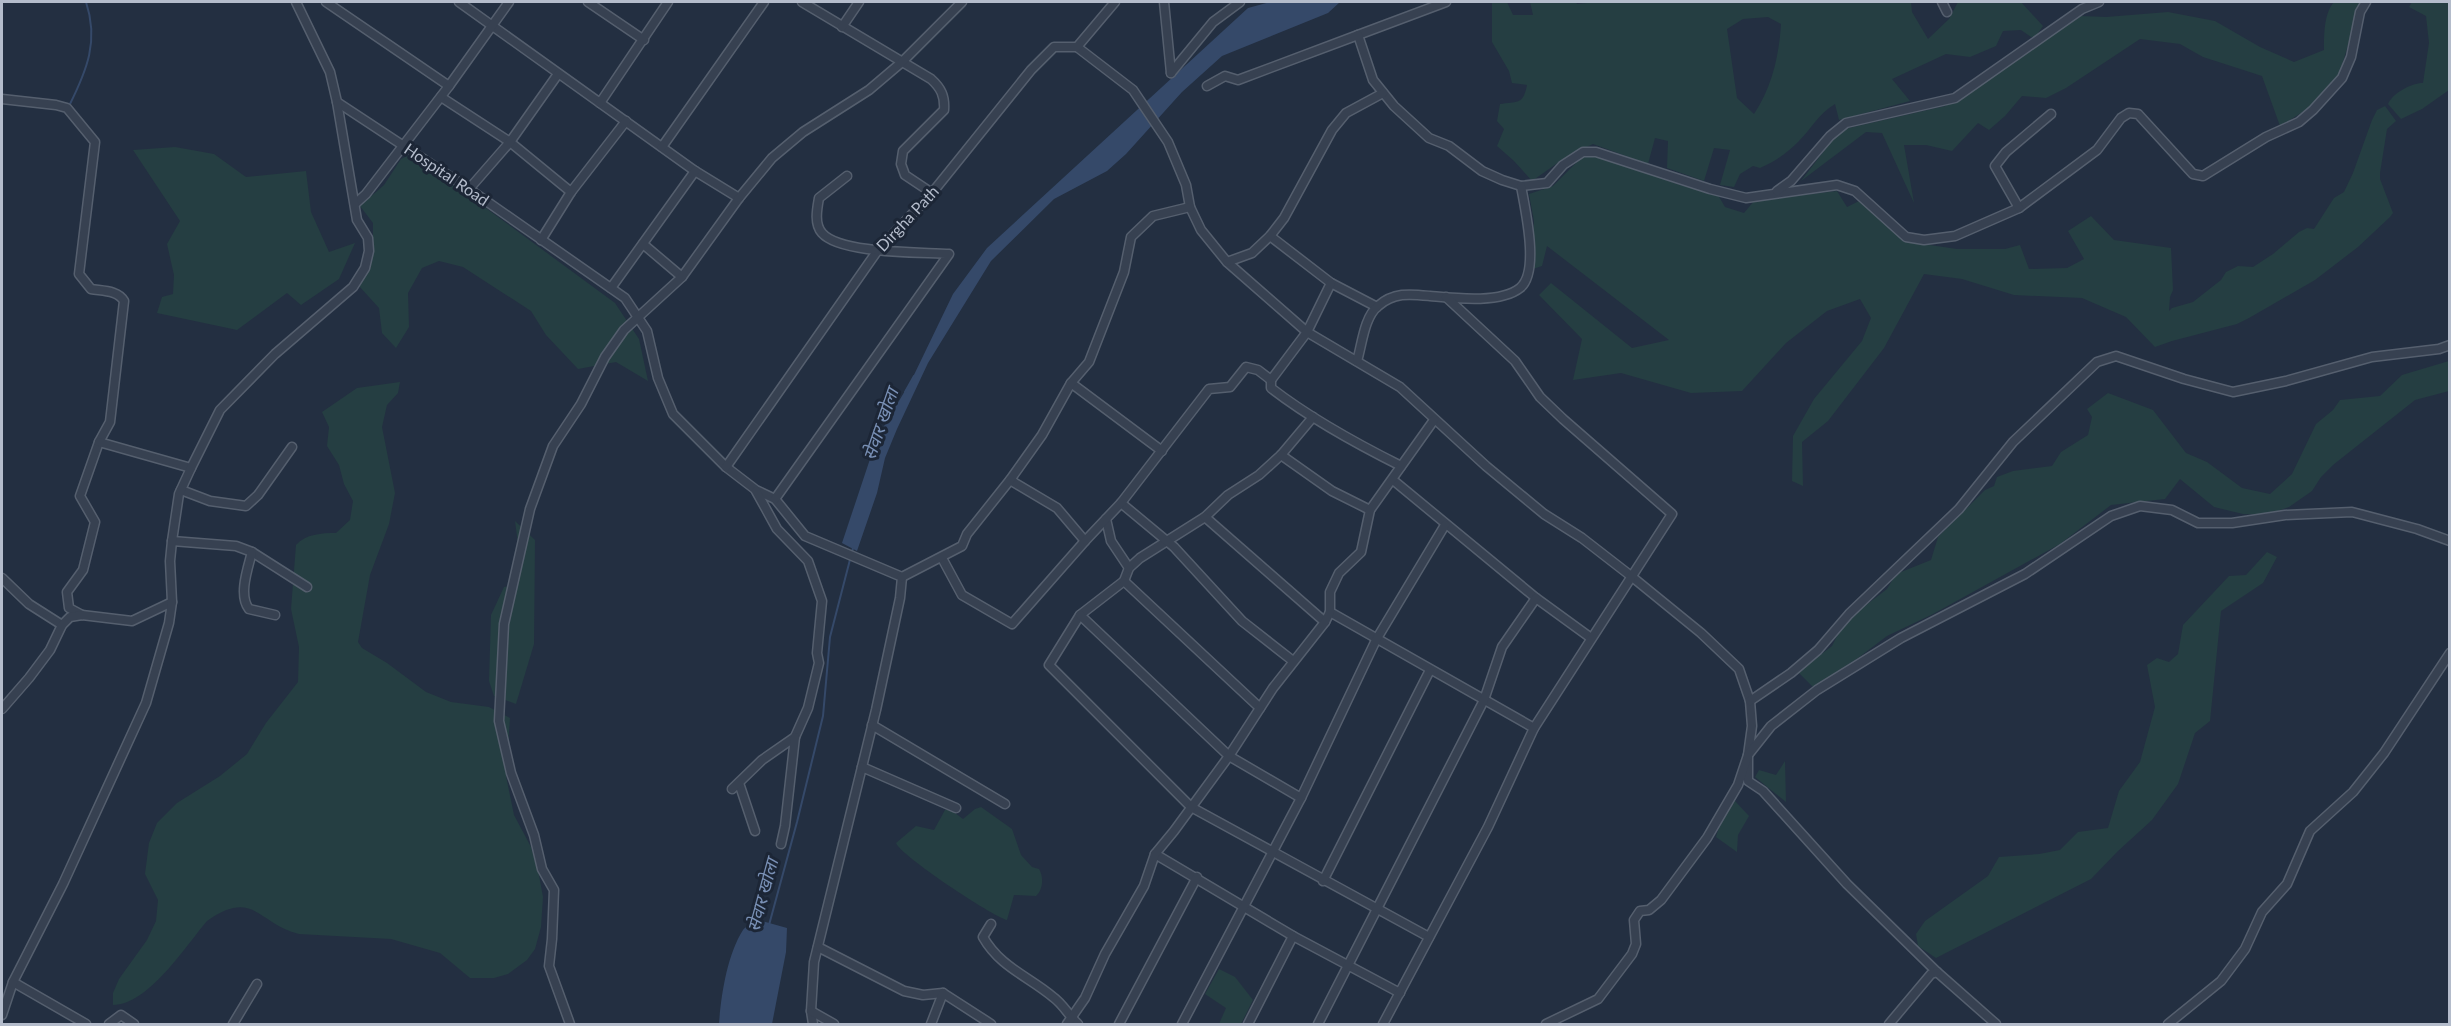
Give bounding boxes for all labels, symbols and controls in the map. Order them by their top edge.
street label: Hospital Road [401,139,493,209]
street label: Dirgha Path [872,181,942,255]
water label: सेवार खोला [857,382,904,463]
water label: सेवार खोला [742,853,783,934]

